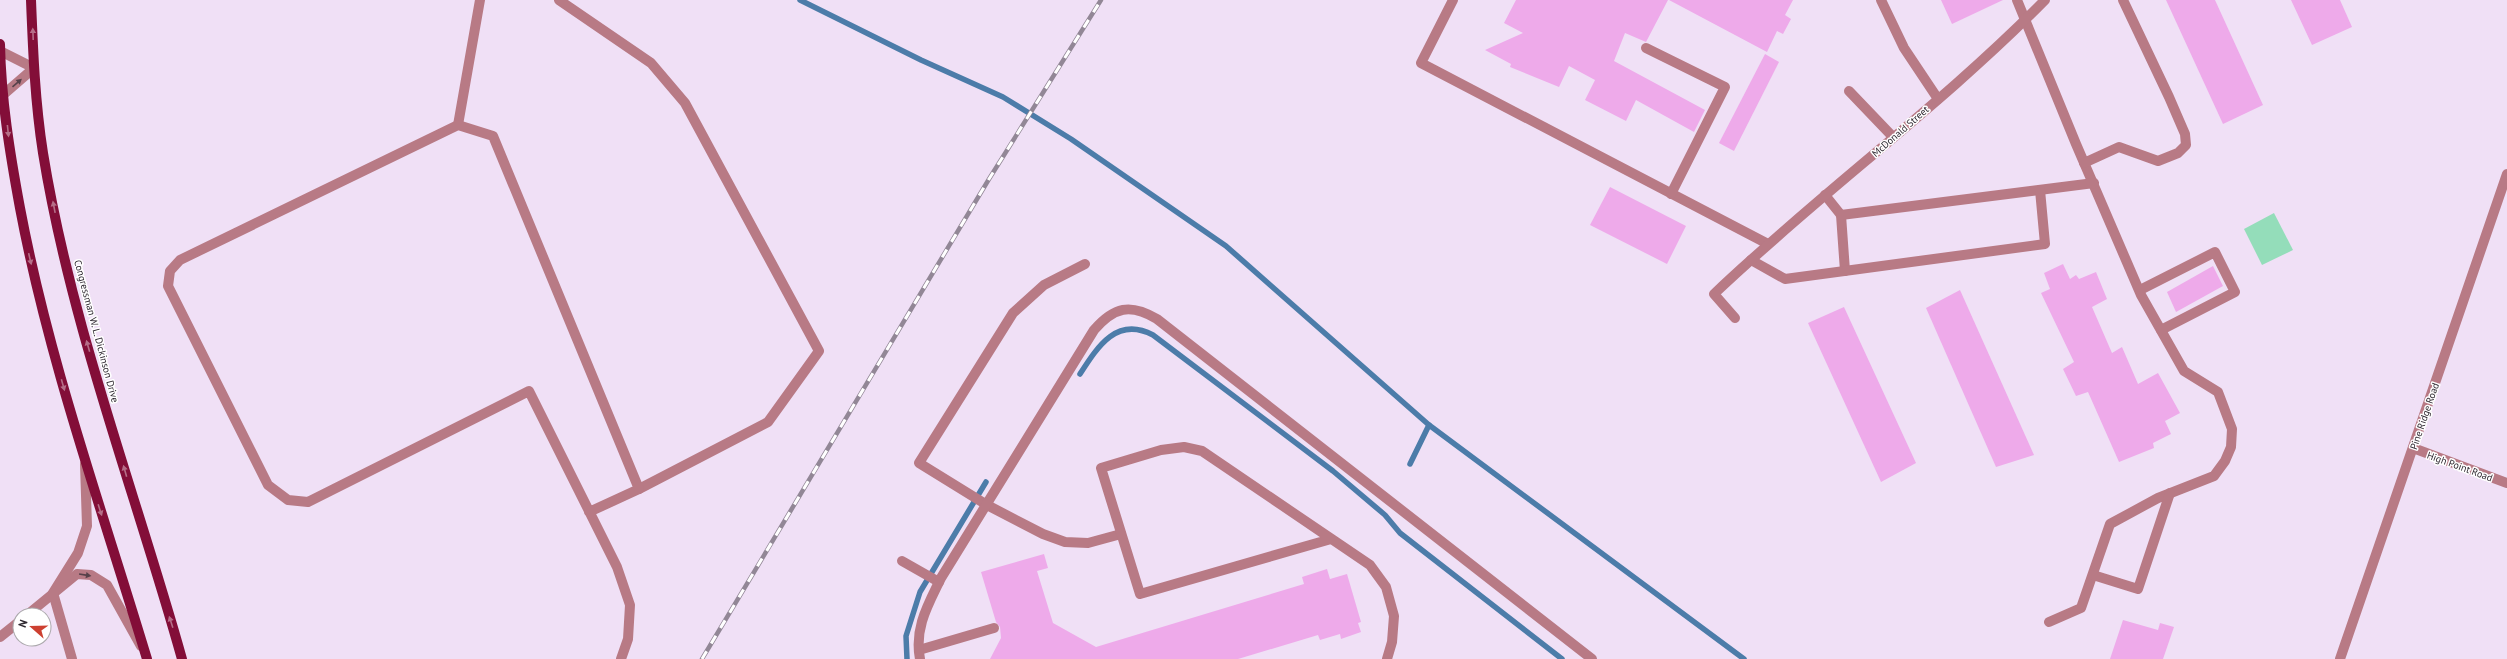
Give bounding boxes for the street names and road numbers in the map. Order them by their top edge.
street label: McDonald Street [1869,103,1932,160]
street label: Congressman W. L. Dickinson Drive [71,258,122,404]
street label: Pine Ridge Road [2407,381,2442,451]
street label: High Point Road [2425,449,2494,484]

